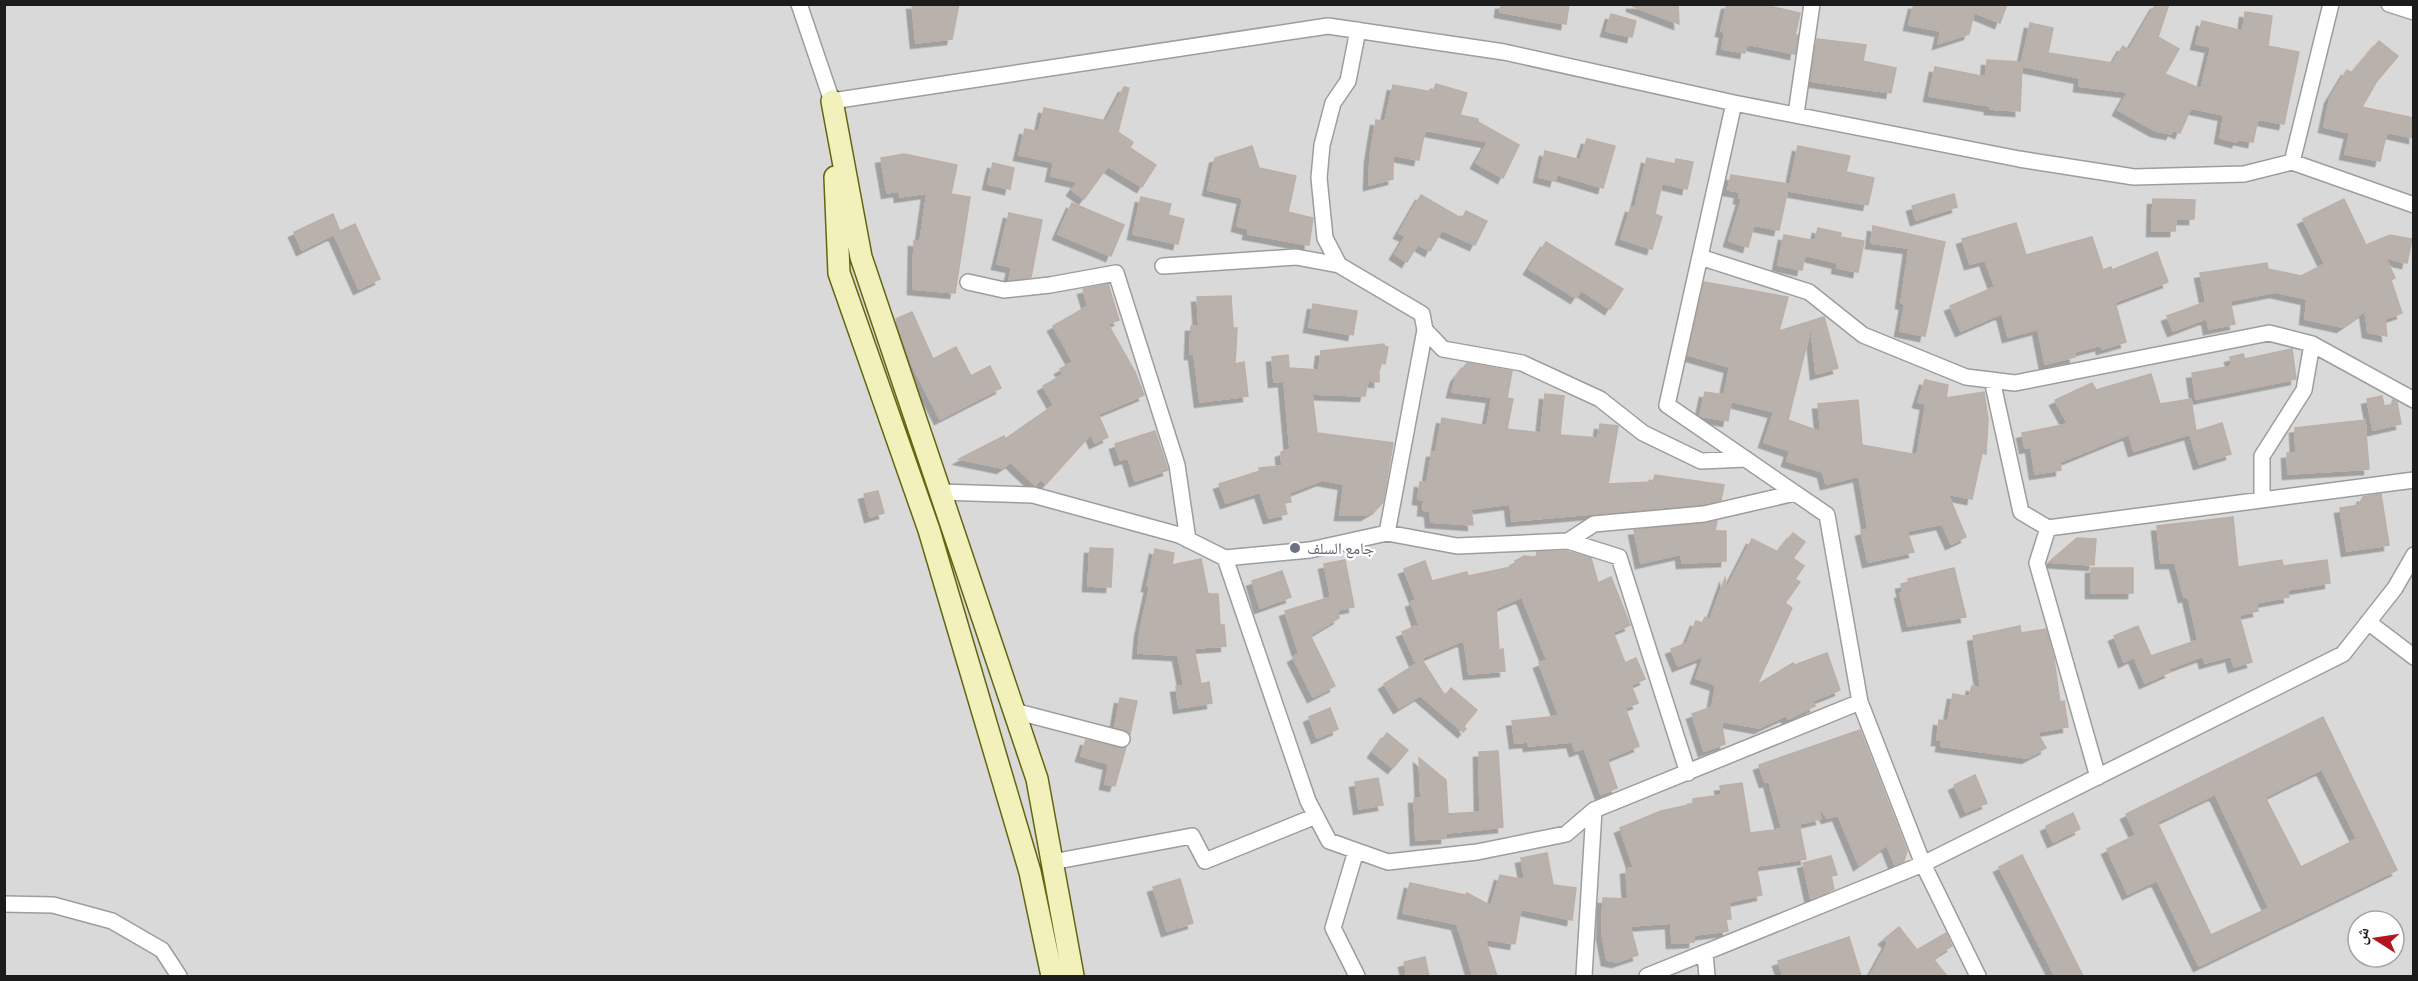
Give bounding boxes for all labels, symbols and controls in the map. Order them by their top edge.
place label: جامع السلف [1307,537,1374,559]
marker: جامع السلف [1288,541,1302,555]
north arrow [2346,909,2406,969]
text: ش [2349,925,2374,946]

